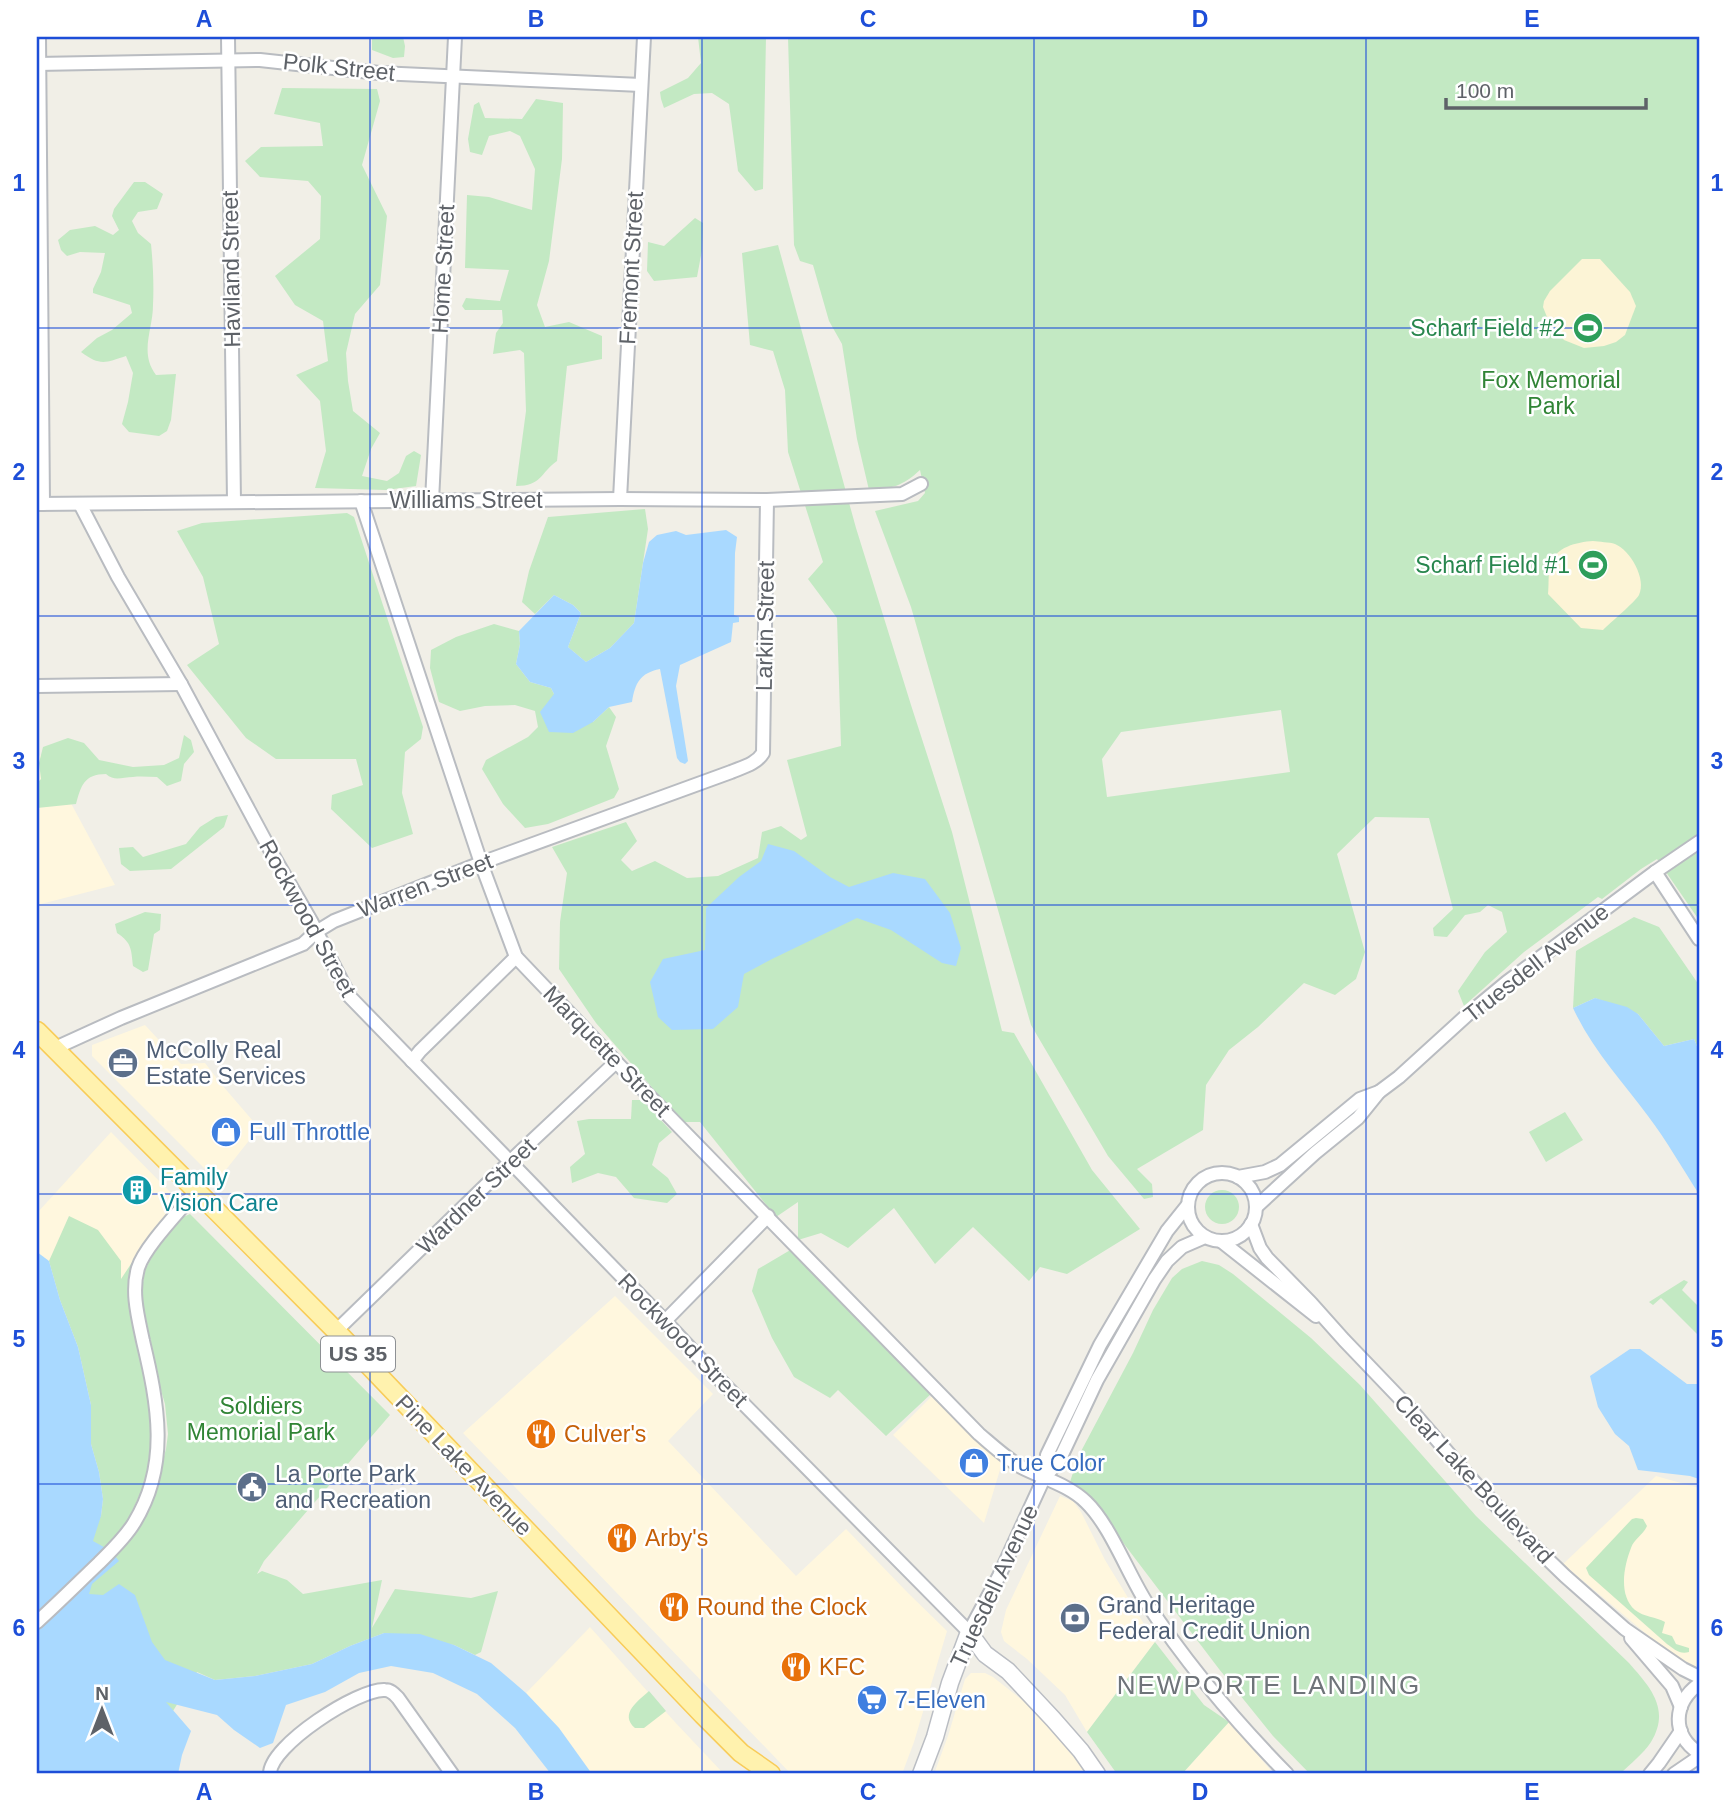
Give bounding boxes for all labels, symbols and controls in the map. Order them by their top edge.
text: A [196,6,212,32]
text: B [528,6,544,32]
text: C [860,6,876,32]
text: D [1192,6,1208,32]
text: E [1524,6,1540,32]
street label: Polk Street [282,48,397,86]
scale bar [1446,66,1645,110]
text: 100 m [1456,79,1514,102]
text: 1 [13,170,26,196]
text: 1 [1711,170,1724,196]
street label: Haviland Street [217,190,245,348]
street label: Fremont Street [614,190,648,345]
street label: Home Street [427,203,459,334]
sports icon: Scharf Field #2 [1571,311,1605,345]
place label: Scharf Field #2 [1410,315,1565,341]
park label: Fox Memorial Park [1481,367,1621,419]
text: 2 [13,459,25,485]
text: 2 [1711,459,1723,485]
street label: Williams Street [389,487,543,513]
sports icon: Scharf Field #1 [1576,548,1610,582]
place label: Scharf Field #1 [1415,552,1570,578]
street label: Larkin Street [751,560,779,691]
text: 3 [13,748,25,774]
text: 3 [1711,748,1723,774]
street label: Rockwood Street [254,835,362,1001]
street label: Warren Street [354,847,497,923]
street label: Truesdell Avenue [1458,898,1614,1028]
street label: Marquette Street [538,980,676,1122]
text: 4 [13,1037,26,1063]
place label: McColly Real Estate Services [146,1037,306,1089]
text: 4 [1711,1037,1724,1063]
office icon: McColly Real Estate Services [106,1046,140,1080]
shop icon: Full Throttle [209,1115,243,1149]
place label: Full Throttle [249,1119,370,1145]
street label: Wardner Street [411,1132,541,1259]
place label: Family Vision Care [160,1164,278,1216]
building icon: Family Vision Care [120,1173,154,1207]
street label: Rockwood Street [613,1268,754,1412]
text: 5 [13,1326,26,1352]
text: 5 [1711,1326,1724,1352]
road number: US 35 [321,1336,395,1372]
street label: Pine Lake Avenue [390,1389,538,1541]
street label: Clear Lake Boulevard [1389,1389,1559,1569]
park label: Soldiers Memorial Park [187,1393,336,1445]
restaurant icon: Culver's [524,1417,558,1451]
place label: Culver's [564,1421,646,1447]
shop icon: True Color [957,1446,991,1480]
place label: True Color [997,1450,1105,1476]
place label: La Porte Park and Recreation [275,1461,431,1513]
public building icon: La Porte Park and Recreation [235,1470,269,1504]
street label: Truesdell Avenue [945,1501,1043,1671]
restaurant icon: Arby's [605,1521,639,1555]
place label: Arby's [645,1525,708,1551]
restaurant icon: Round the Clock [657,1590,691,1624]
place label: Grand Heritage Federal Credit Union [1098,1592,1310,1644]
place label: Round the Clock [697,1594,868,1620]
bank icon: Grand Heritage Federal Credit Union [1058,1601,1092,1635]
text: 6 [13,1615,25,1641]
text: 6 [1711,1615,1723,1641]
restaurant icon: KFC [779,1650,813,1684]
place label: KFC [819,1654,865,1680]
district label: NEWPORTE LANDING [1117,1670,1421,1700]
north arrow [66,1674,136,1744]
text: N [95,1683,109,1704]
supermarket icon: 7-Eleven [855,1683,889,1717]
place label: 7-Eleven [895,1687,986,1713]
text: A [196,1779,212,1805]
text: B [528,1779,544,1805]
text: C [860,1779,876,1805]
text: D [1192,1779,1208,1805]
text: E [1524,1779,1540,1805]

